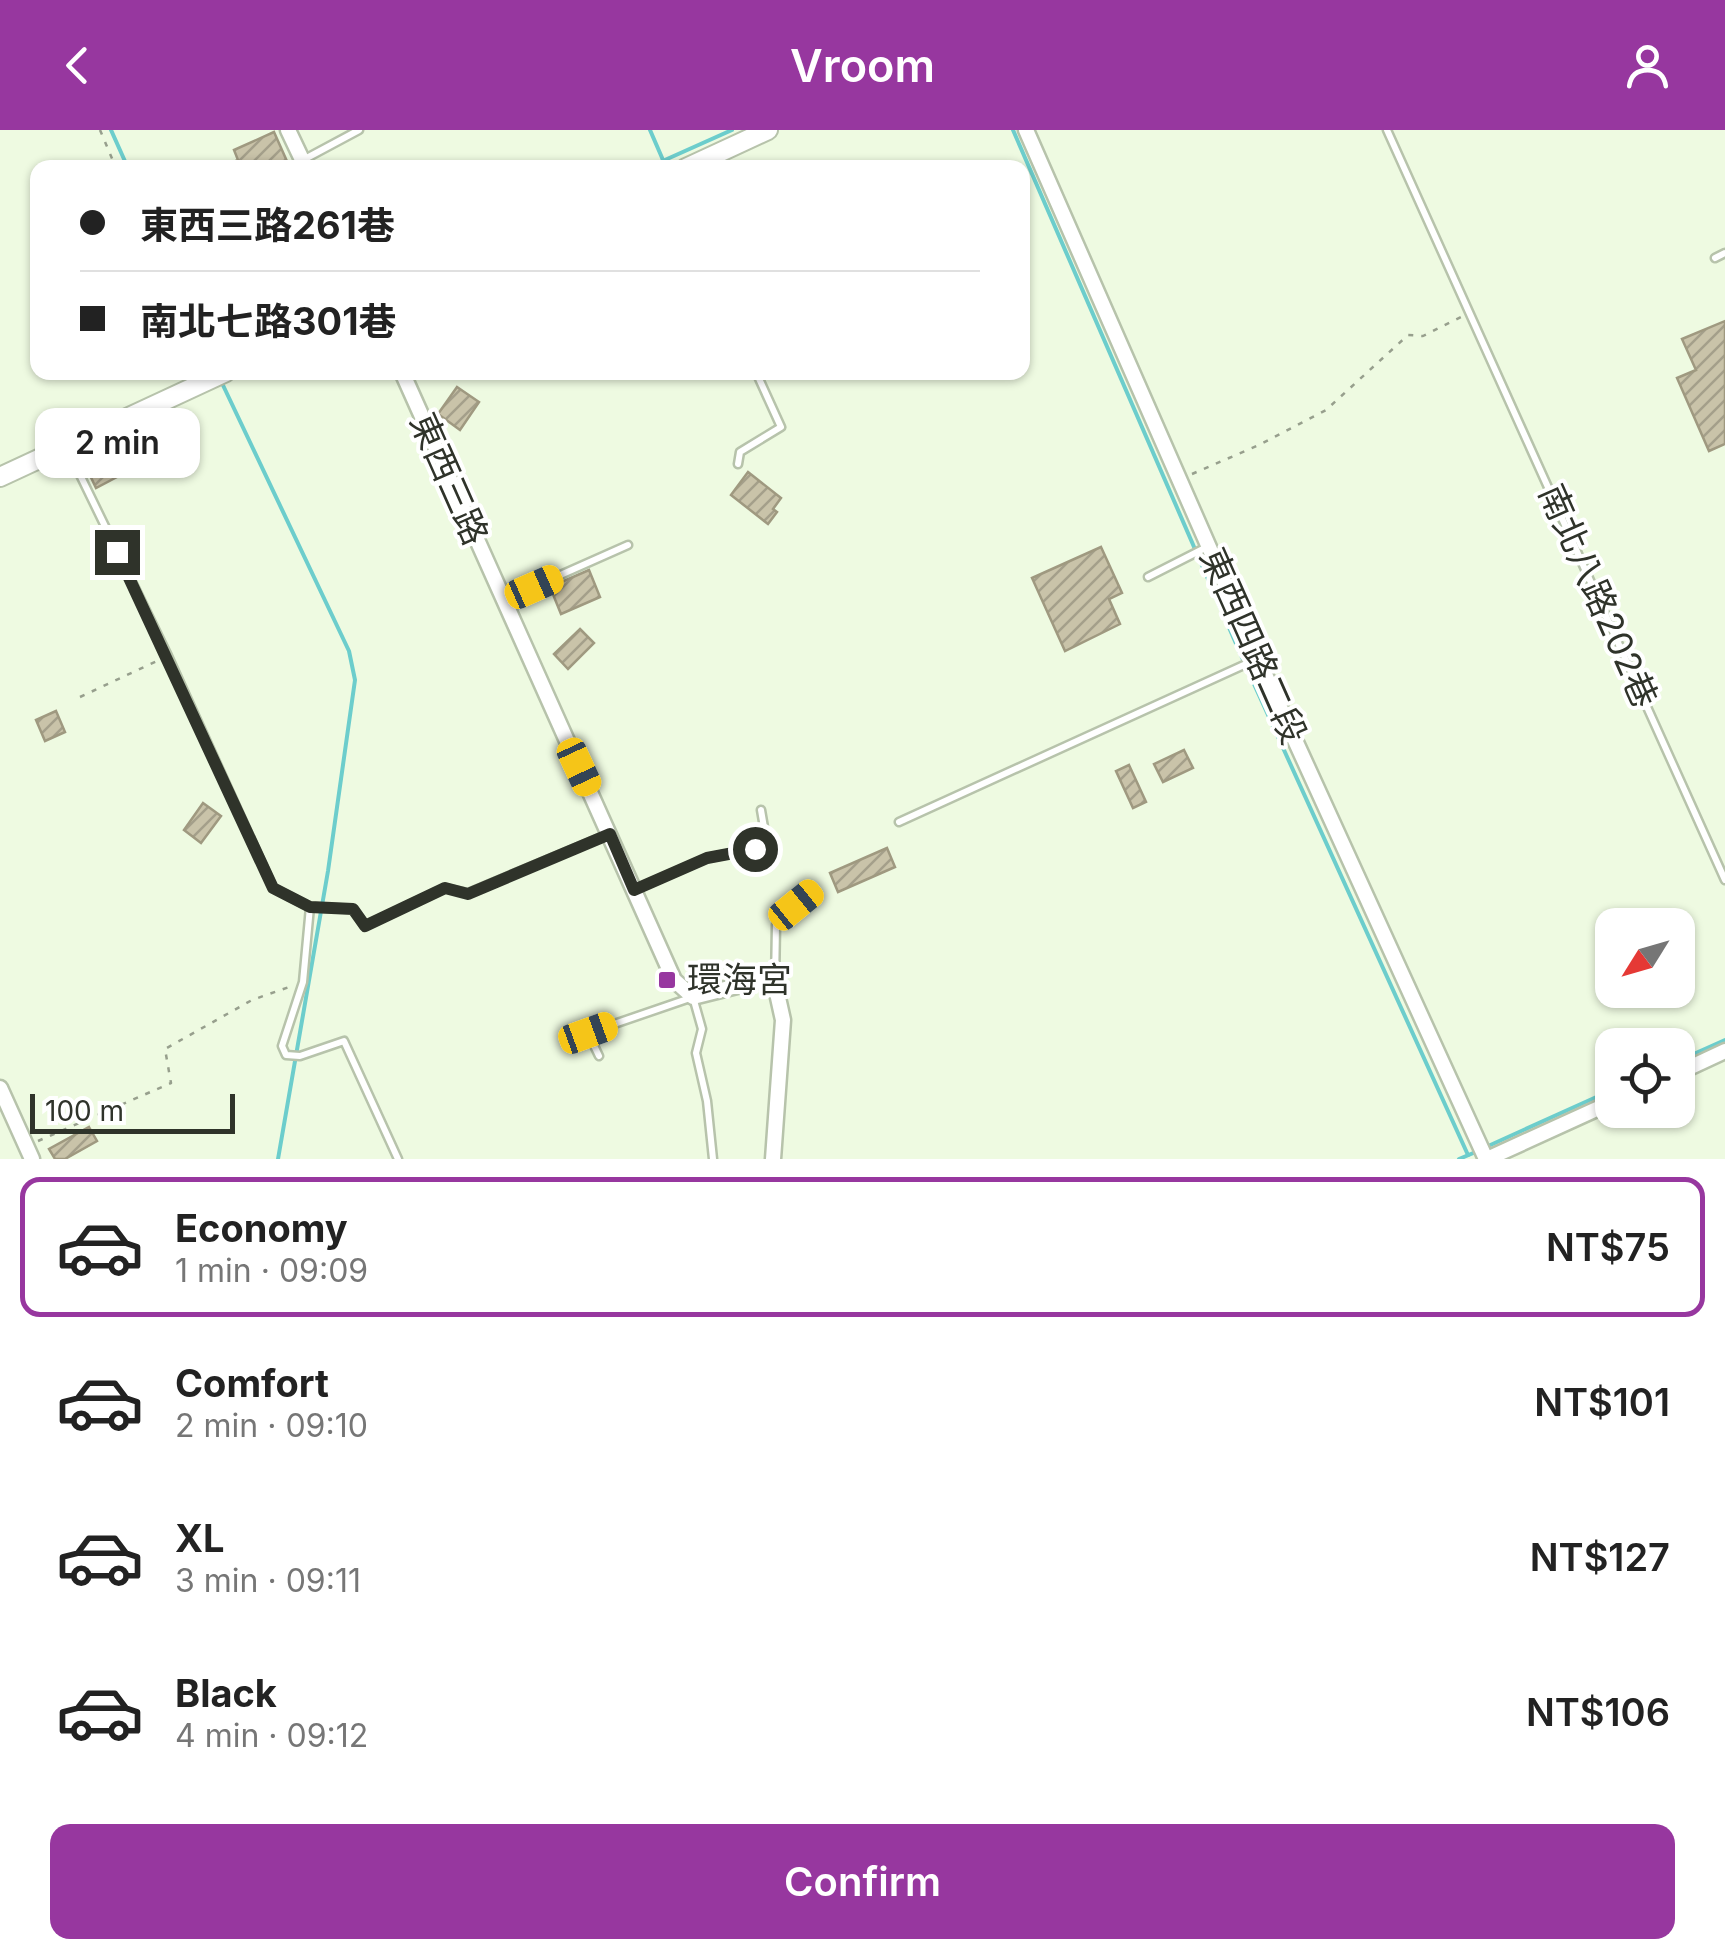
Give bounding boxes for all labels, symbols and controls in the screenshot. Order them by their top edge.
icon: back [50,38,105,93]
text: Vroom [790,38,935,93]
icon: person [1620,38,1675,93]
text: 東西三路261巷 [140,202,395,248]
text: 南北七路301巷 [140,298,397,344]
street label: 東西三路 [402,406,498,551]
callout: 2 min [34,407,200,477]
text: 2 min [75,423,160,462]
street label: 南北八路202巷 [1531,478,1667,714]
route end [95,530,140,575]
street label: 東西四路二段 [1192,541,1316,750]
car [500,561,568,613]
car [553,733,605,801]
route start [733,827,778,872]
car [763,874,829,936]
north arrow [1595,908,1695,1008]
map controls [1595,908,1695,1128]
place label: 環海宮 [687,958,792,1000]
marker: 環海宮 [656,969,678,991]
car [555,1009,621,1057]
button: locate [1595,1028,1695,1128]
scale bar [30,1089,235,1134]
text: 100 m [45,1094,124,1128]
icon: car [55,1202,145,1292]
text: Economy [175,1205,348,1251]
text: NT$75 [1546,1224,1670,1270]
text: 1 min · 09:09 [175,1251,368,1290]
icon: car [55,1357,145,1447]
text: Comfort [175,1360,329,1406]
text: NT$101 [1534,1379,1670,1425]
text: 2 min · 09:10 [175,1406,368,1445]
icon: car [55,1512,145,1602]
text: XL [175,1515,225,1561]
text: NT$127 [1530,1534,1670,1580]
text: 3 min · 09:11 [175,1561,361,1600]
icon: car [55,1667,145,1757]
text: Black [175,1670,277,1716]
text: NT$106 [1526,1689,1670,1735]
text: 4 min · 09:12 [175,1716,368,1755]
button: Confirm [50,1824,1675,1939]

